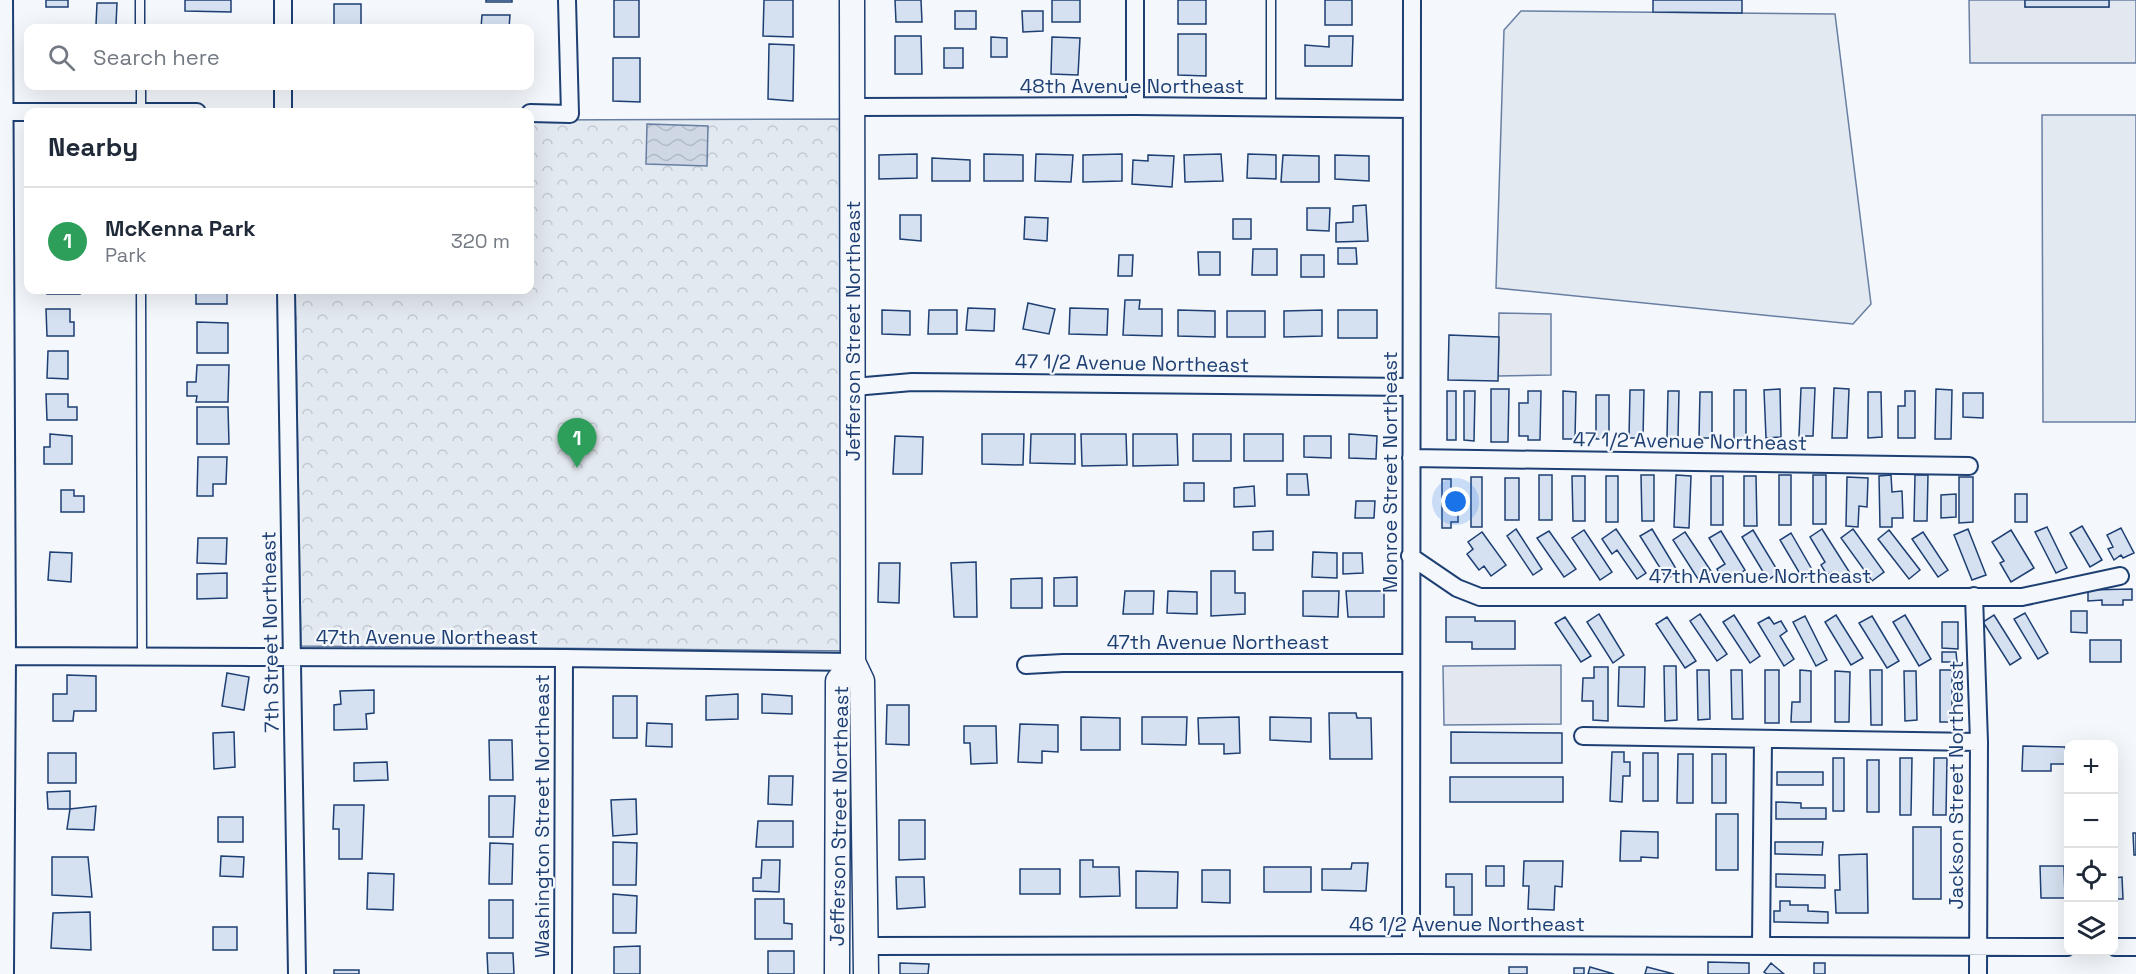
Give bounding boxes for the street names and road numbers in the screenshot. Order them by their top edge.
street label: 48th Avenue Northeast [1020,73,1244,99]
street label: Jefferson Street Northeast [840,201,866,461]
street label: 47 1/2 Avenue Northeast [1015,348,1249,378]
street label: Monroe Street Northeast [1377,351,1403,593]
street label: 47 1/2 Avenue Northeast [1573,426,1807,456]
street label: 7th Street Northeast [255,531,285,733]
street label: 47th Avenue Northeast [1649,563,1871,589]
street label: 47th Avenue Northeast [316,624,538,650]
street label: 47th Avenue Northeast [1107,629,1329,655]
street label: Jackson Street Northeast [1943,660,1969,910]
street label: Washington Street Northeast [529,674,555,958]
street label: Jefferson Street Northeast [824,685,854,947]
street label: 46 1/2 Avenue Northeast [1349,911,1585,937]

